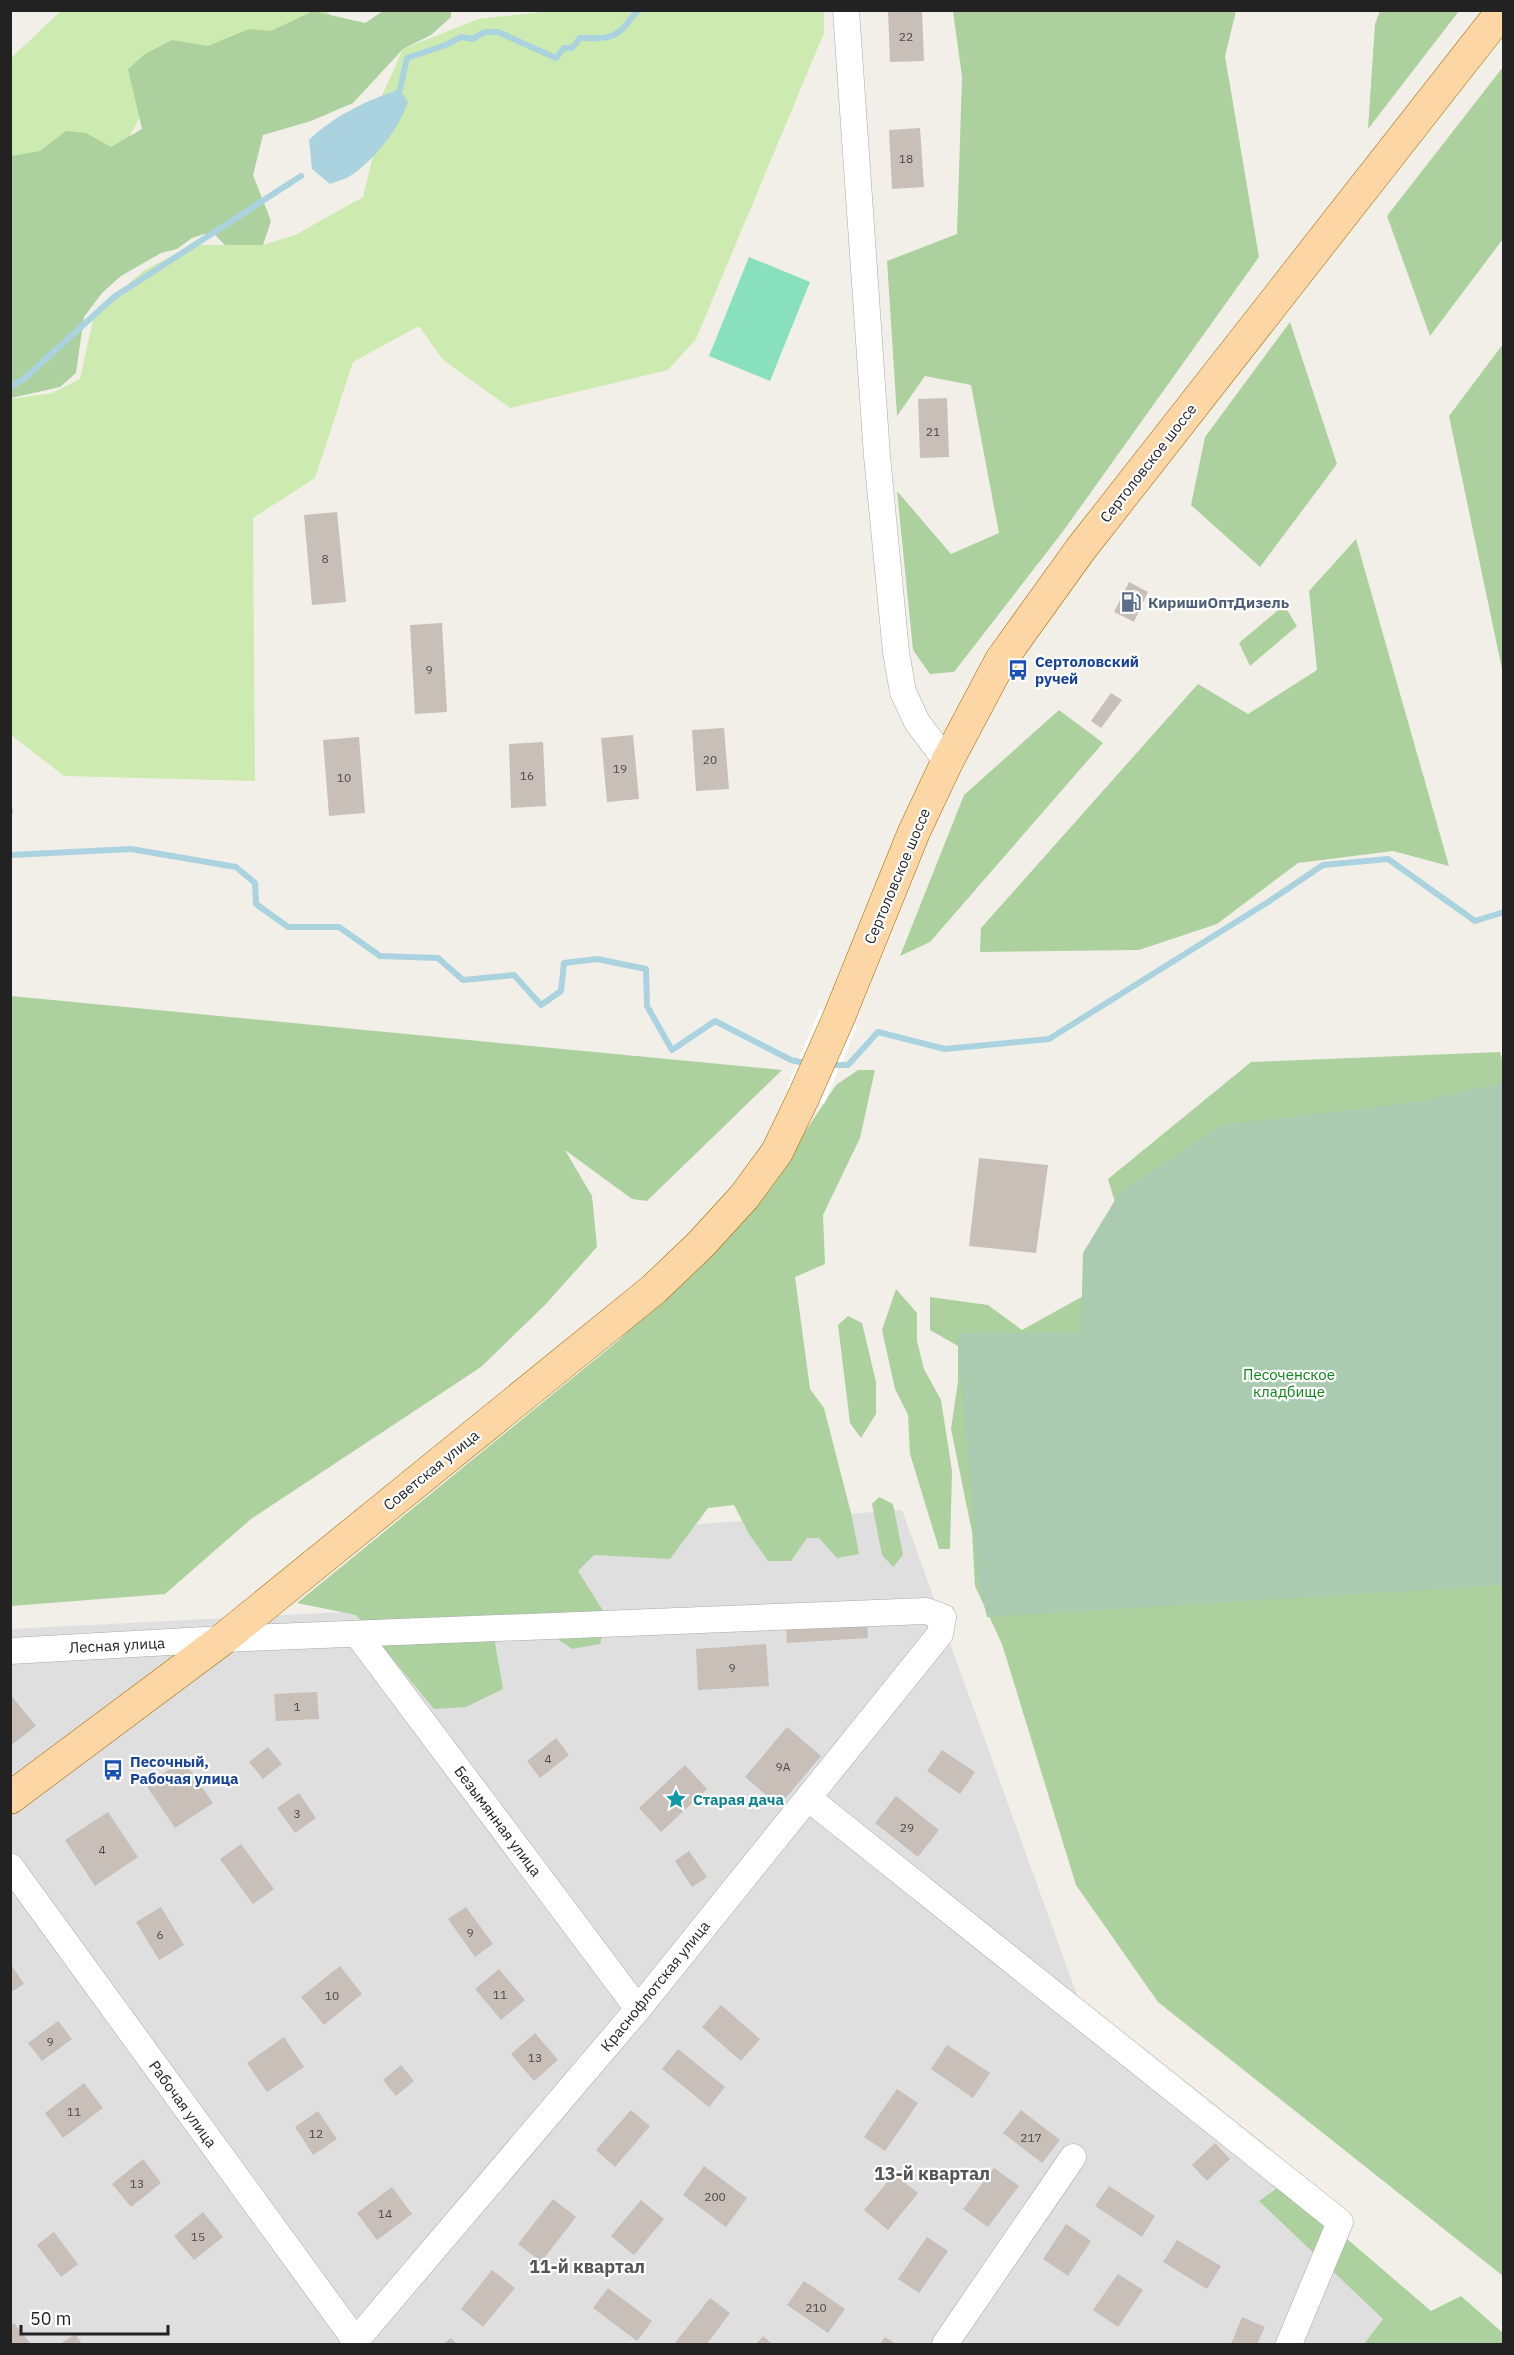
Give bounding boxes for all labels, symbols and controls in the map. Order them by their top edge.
house number: 22 [899,29,913,44]
house number: 18 [899,151,913,166]
street label: Сертоловское шоссе [1096,400,1200,526]
house number: 21 [926,424,940,439]
house number: 8 [321,551,329,566]
fuel station icon: КиришиОптДизель [1119,590,1143,614]
place label: КиришиОптДизель [1148,593,1290,612]
place label: Сертоловский ручей [1035,652,1139,688]
bus stop icon: Сертоловский ручей [1006,658,1030,682]
house number: 9 [425,662,433,677]
house number: 20 [703,752,717,767]
house number: 19 [613,761,627,776]
house number: 16 [520,768,534,783]
house number: 10 [337,770,351,785]
street label: Сертоловское шоссе [860,805,934,947]
park label: Песоченское кладбище [1243,1365,1335,1401]
street label: Советская улица [379,1426,483,1514]
street label: Лесная улица [69,1633,165,1657]
house number: 9 [728,1660,736,1675]
house number: 1 [293,1699,301,1714]
house number: 4 [544,1751,552,1766]
place label: Песочный, Рабочая улица [130,1752,239,1788]
bus stop icon: Песочный, Рабочая улица [101,1758,125,1782]
house number: 9А [776,1759,791,1774]
street label: Безымянная улица [450,1762,546,1880]
place icon: Старая дача [664,1787,688,1811]
place label: Старая дача [693,1790,784,1809]
house number: 3 [293,1806,301,1821]
house number: 29 [900,1820,914,1835]
house number: 4 [98,1842,106,1857]
street label: Краснофлотская улица [596,1917,714,2055]
house number: 9 [466,1925,474,1940]
house number: 6 [156,1927,164,1942]
house number: 11 [493,1987,507,2002]
house number: 10 [325,1988,339,2003]
house number: 9 [46,2034,54,2049]
house number: 13 [528,2050,542,2065]
street label: Рабочая улица [145,2057,221,2151]
house number: 11 [67,2104,81,2119]
house number: 12 [309,2126,323,2141]
house number: 217 [1020,2130,1042,2145]
district label: 13-й квартал [874,2162,990,2185]
house number: 13 [130,2176,144,2191]
house number: 200 [704,2189,726,2204]
house number: 14 [378,2206,392,2221]
house number: 15 [191,2229,205,2244]
district label: 11-й квартал [529,2255,645,2278]
scale bar [21,2298,168,2336]
house number: 210 [805,2300,827,2315]
text: 50 m [30,2307,72,2330]

